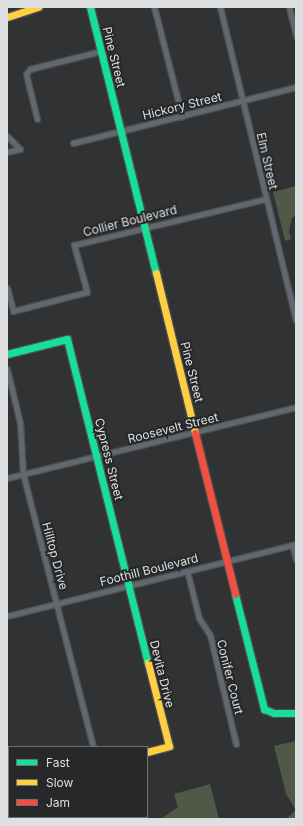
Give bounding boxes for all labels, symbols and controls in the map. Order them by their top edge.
street label: Pine Street [100,25,128,89]
street label: Hickory Street [141,89,223,123]
street label: Elm Street [253,131,281,191]
street label: Collier Boulevard [81,202,179,240]
street label: Pine Street [178,340,206,404]
street label: Roosevelt Street [126,410,220,446]
street label: Cypress Street [92,416,126,502]
street label: Hilltop Drive [39,521,71,591]
street label: Foothill Boulevard [98,551,200,589]
street label: Conifer Court [214,638,246,716]
street label: Devita Drive [147,639,177,709]
legend [8,746,148,818]
text: Fast [46,755,70,770]
text: Slow [46,775,73,790]
text: Jam [46,795,70,810]

